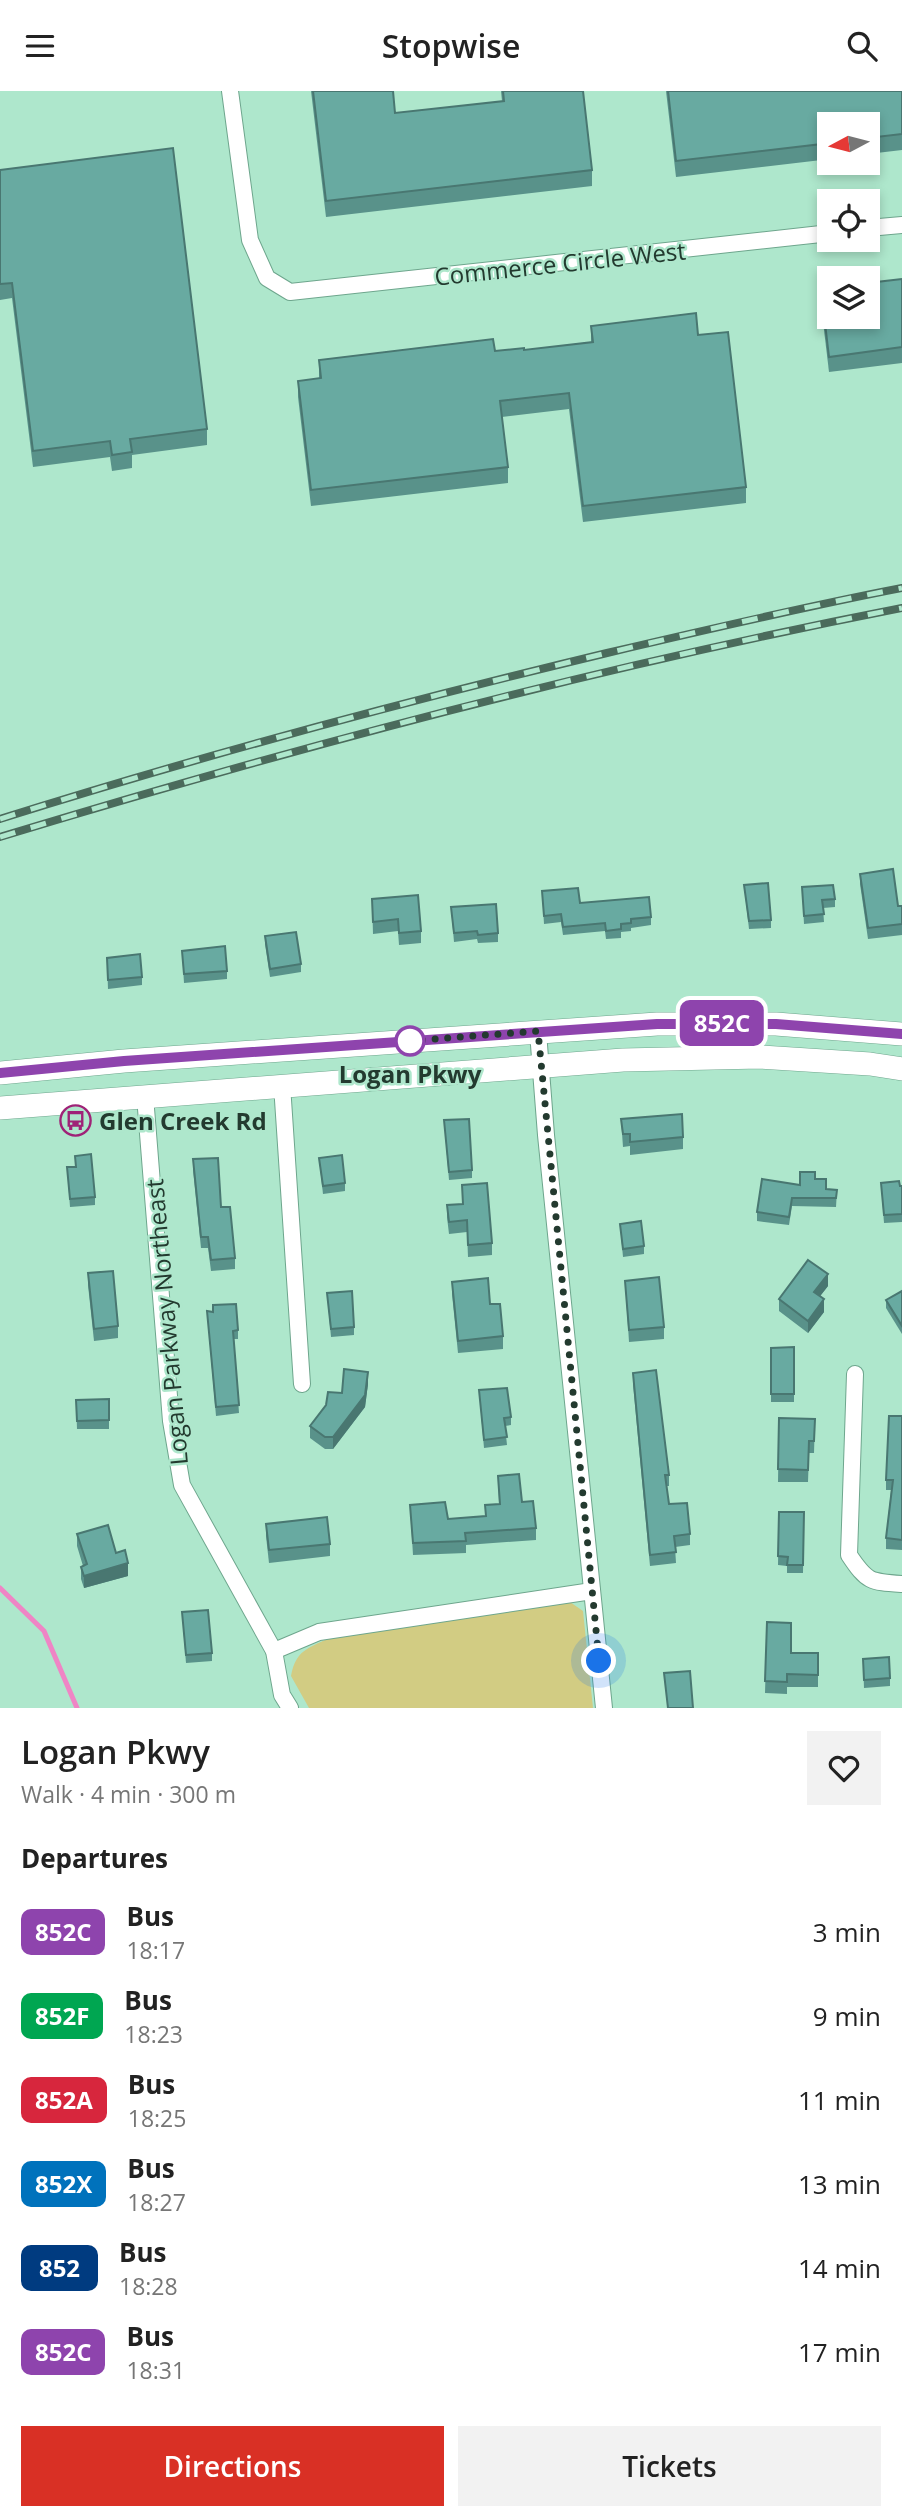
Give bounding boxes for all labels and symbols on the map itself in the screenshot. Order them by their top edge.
north arrow [817,112,880,175]
street label: Commerce Circle West [433,233,687,293]
line badge: 852C [673,1000,771,1046]
marker: Logan Pkwy [395,1026,425,1056]
place label: Logan Pkwy [339,1057,482,1090]
bus stop icon: Glen Creek Rd [59,1103,93,1137]
place label: Glen Creek Rd [99,1104,267,1137]
street label: Logan Parkway Northeast [137,1178,195,1466]
your location [581,1643,616,1678]

